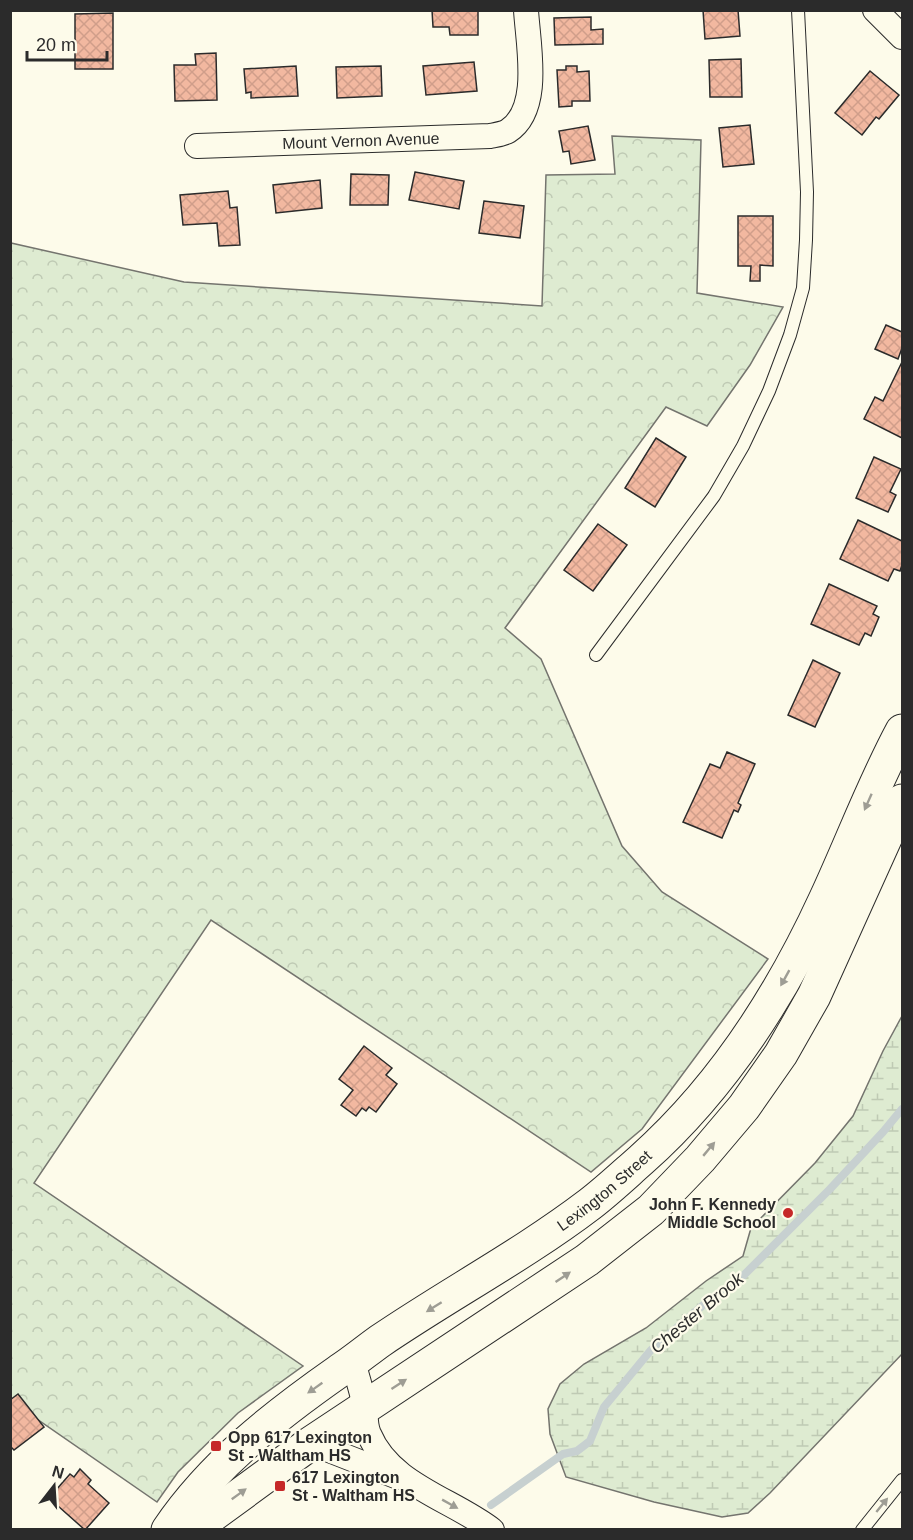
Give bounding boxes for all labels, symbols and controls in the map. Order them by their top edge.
scale bar [27,24,106,62]
text: 20 m [36,35,76,55]
street label: Mount Vernon Avenue [282,129,440,152]
one-way arrow [863,794,873,812]
one-way arrow [780,970,790,987]
one-way arrow [702,1142,715,1157]
street label: Lexington Street [554,1146,655,1234]
place label: John F. Kennedy Middle School [649,1196,776,1231]
marker: John F. Kennedy Middle School [781,1206,795,1220]
water label: Chester Brook [647,1268,748,1358]
one-way arrow [554,1271,570,1283]
one-way arrow [426,1302,442,1313]
one-way arrow [391,1378,408,1389]
one-way arrow [307,1382,323,1393]
place label: Opp 617 Lexington St - Waltham HS [228,1429,372,1464]
marker: Opp 617 Lexington St - Waltham HS [209,1439,223,1453]
north arrow [24,1456,84,1516]
text: N [50,1462,66,1482]
place label: 617 Lexington St - Waltham HS [292,1469,415,1504]
marker: 617 Lexington St - Waltham HS [273,1479,287,1493]
one-way arrow [230,1488,246,1500]
one-way arrow [876,1497,888,1512]
one-way arrow [442,1499,459,1509]

